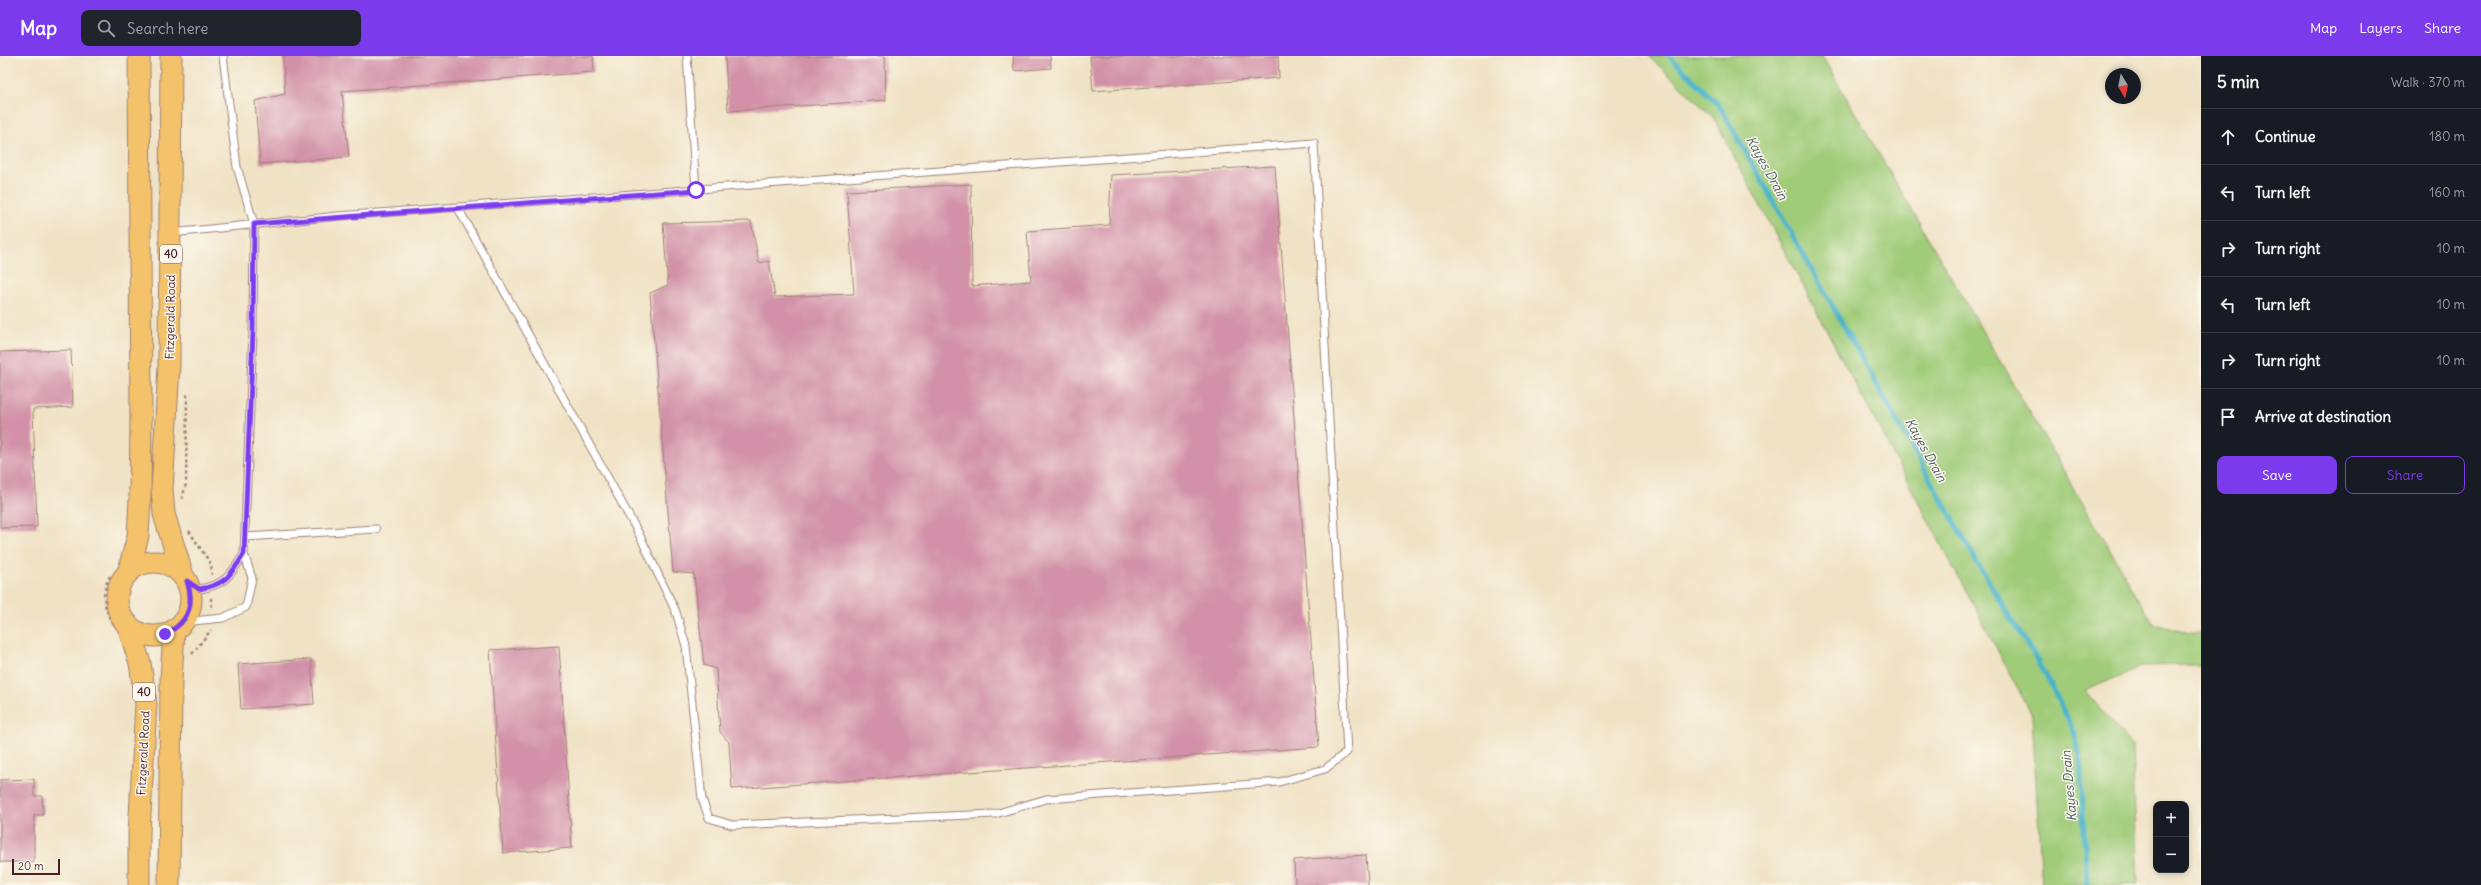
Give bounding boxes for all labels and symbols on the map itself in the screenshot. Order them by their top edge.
north arrow [2105,68,2141,104]
water label: Kayes Drain [1742,133,1792,204]
route start [687,181,705,199]
road number: 40 [160,245,182,263]
street label: Fitzgerald Road [162,275,178,359]
water label: Kayes Drain [1901,415,1951,486]
route end [156,625,174,643]
road number: 40 [133,683,155,701]
street label: Fitzgerald Road [133,710,153,796]
water label: Kayes Drain [2057,749,2081,822]
scale bar [12,857,60,876]

